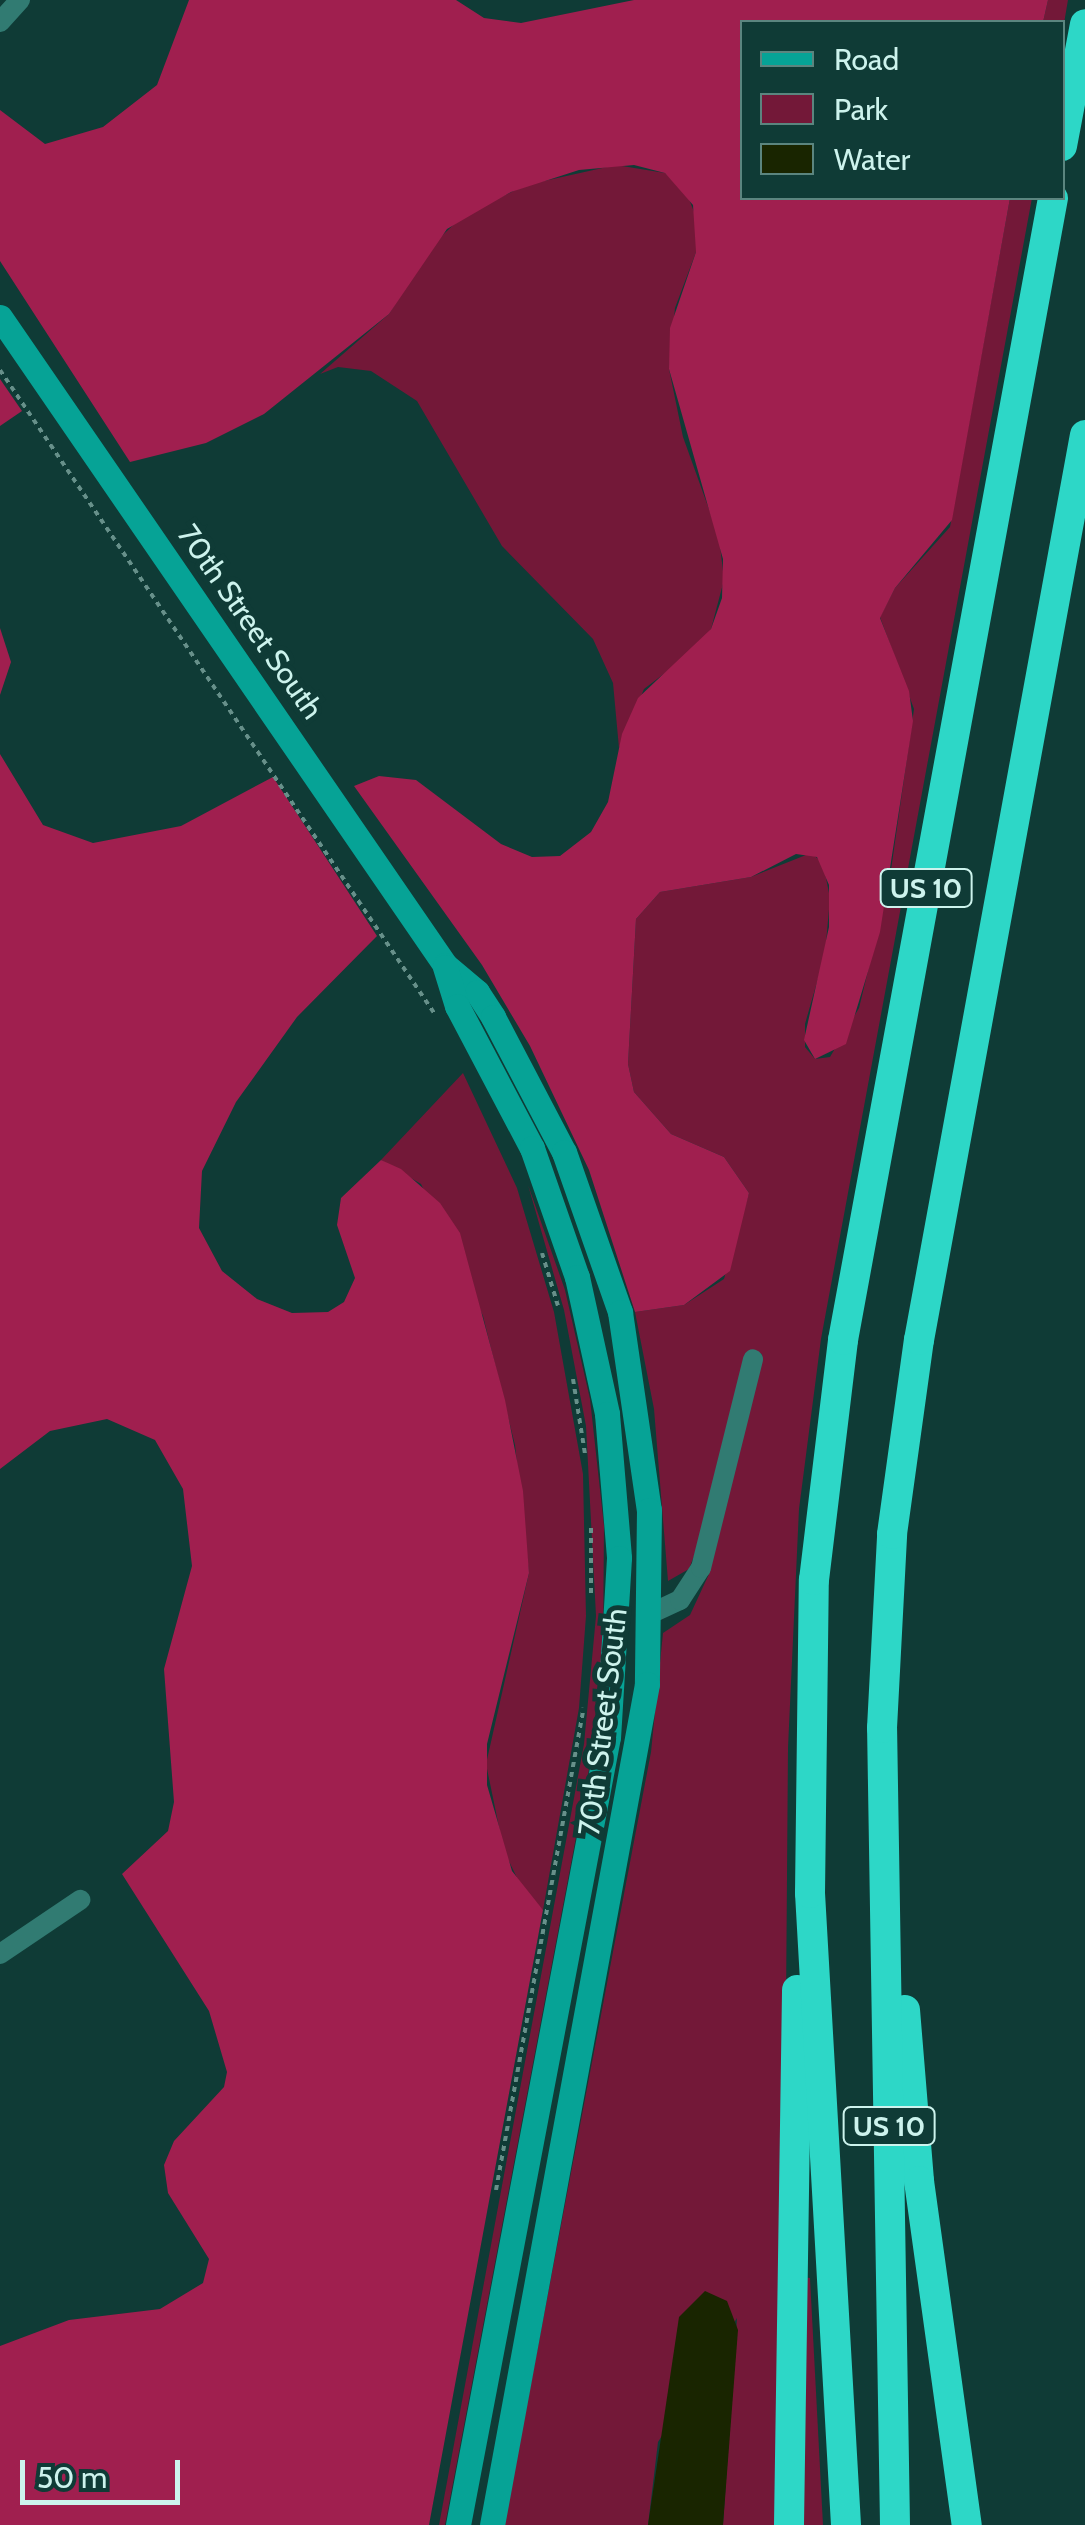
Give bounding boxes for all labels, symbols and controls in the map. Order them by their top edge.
legend [740,20,1065,200]
text: Road [834,41,899,78]
text: Park [834,91,888,128]
text: Water [834,141,910,178]
street label: 70th Street South [170,518,330,726]
road number: US 10 [878,865,974,911]
street label: 70th Street South [571,1606,635,1838]
road number: US 10 [842,2103,936,2149]
scale bar [25,2440,185,2502]
text: 50 m [37,2459,107,2496]

